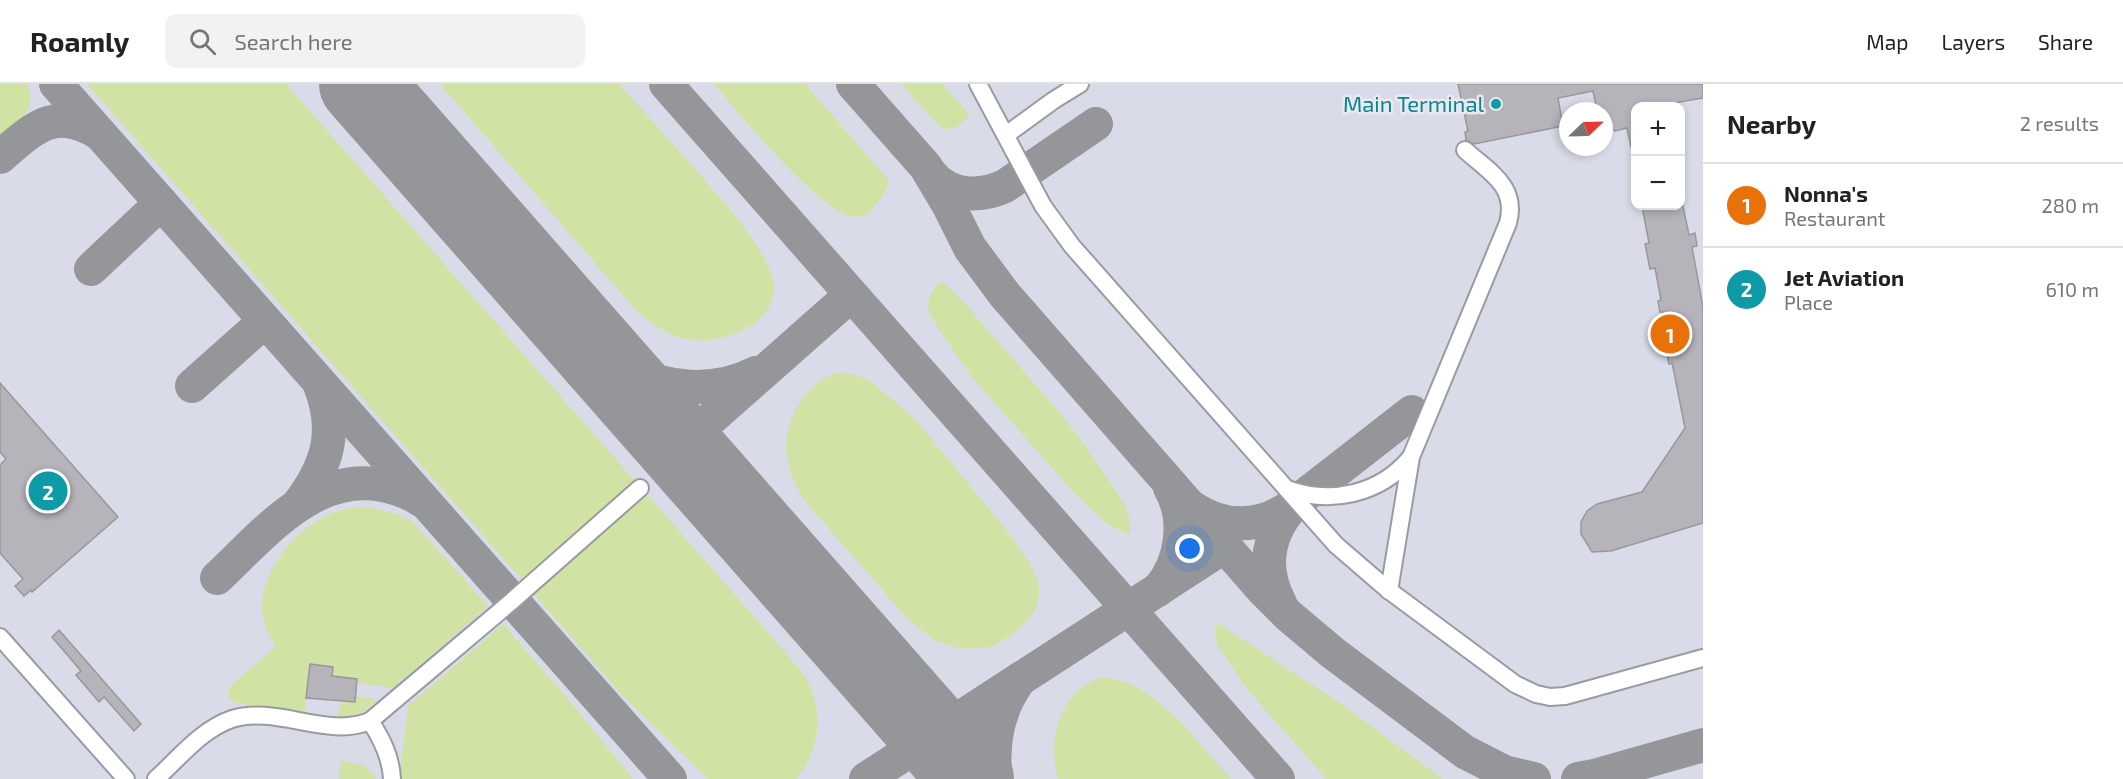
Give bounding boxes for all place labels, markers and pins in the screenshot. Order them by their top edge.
place label: Main Terminal [1343,90,1484,116]
marker: Main Terminal [1489,97,1503,111]
pin: 1 [1650,312,1690,356]
pin: 2 [28,468,68,514]

